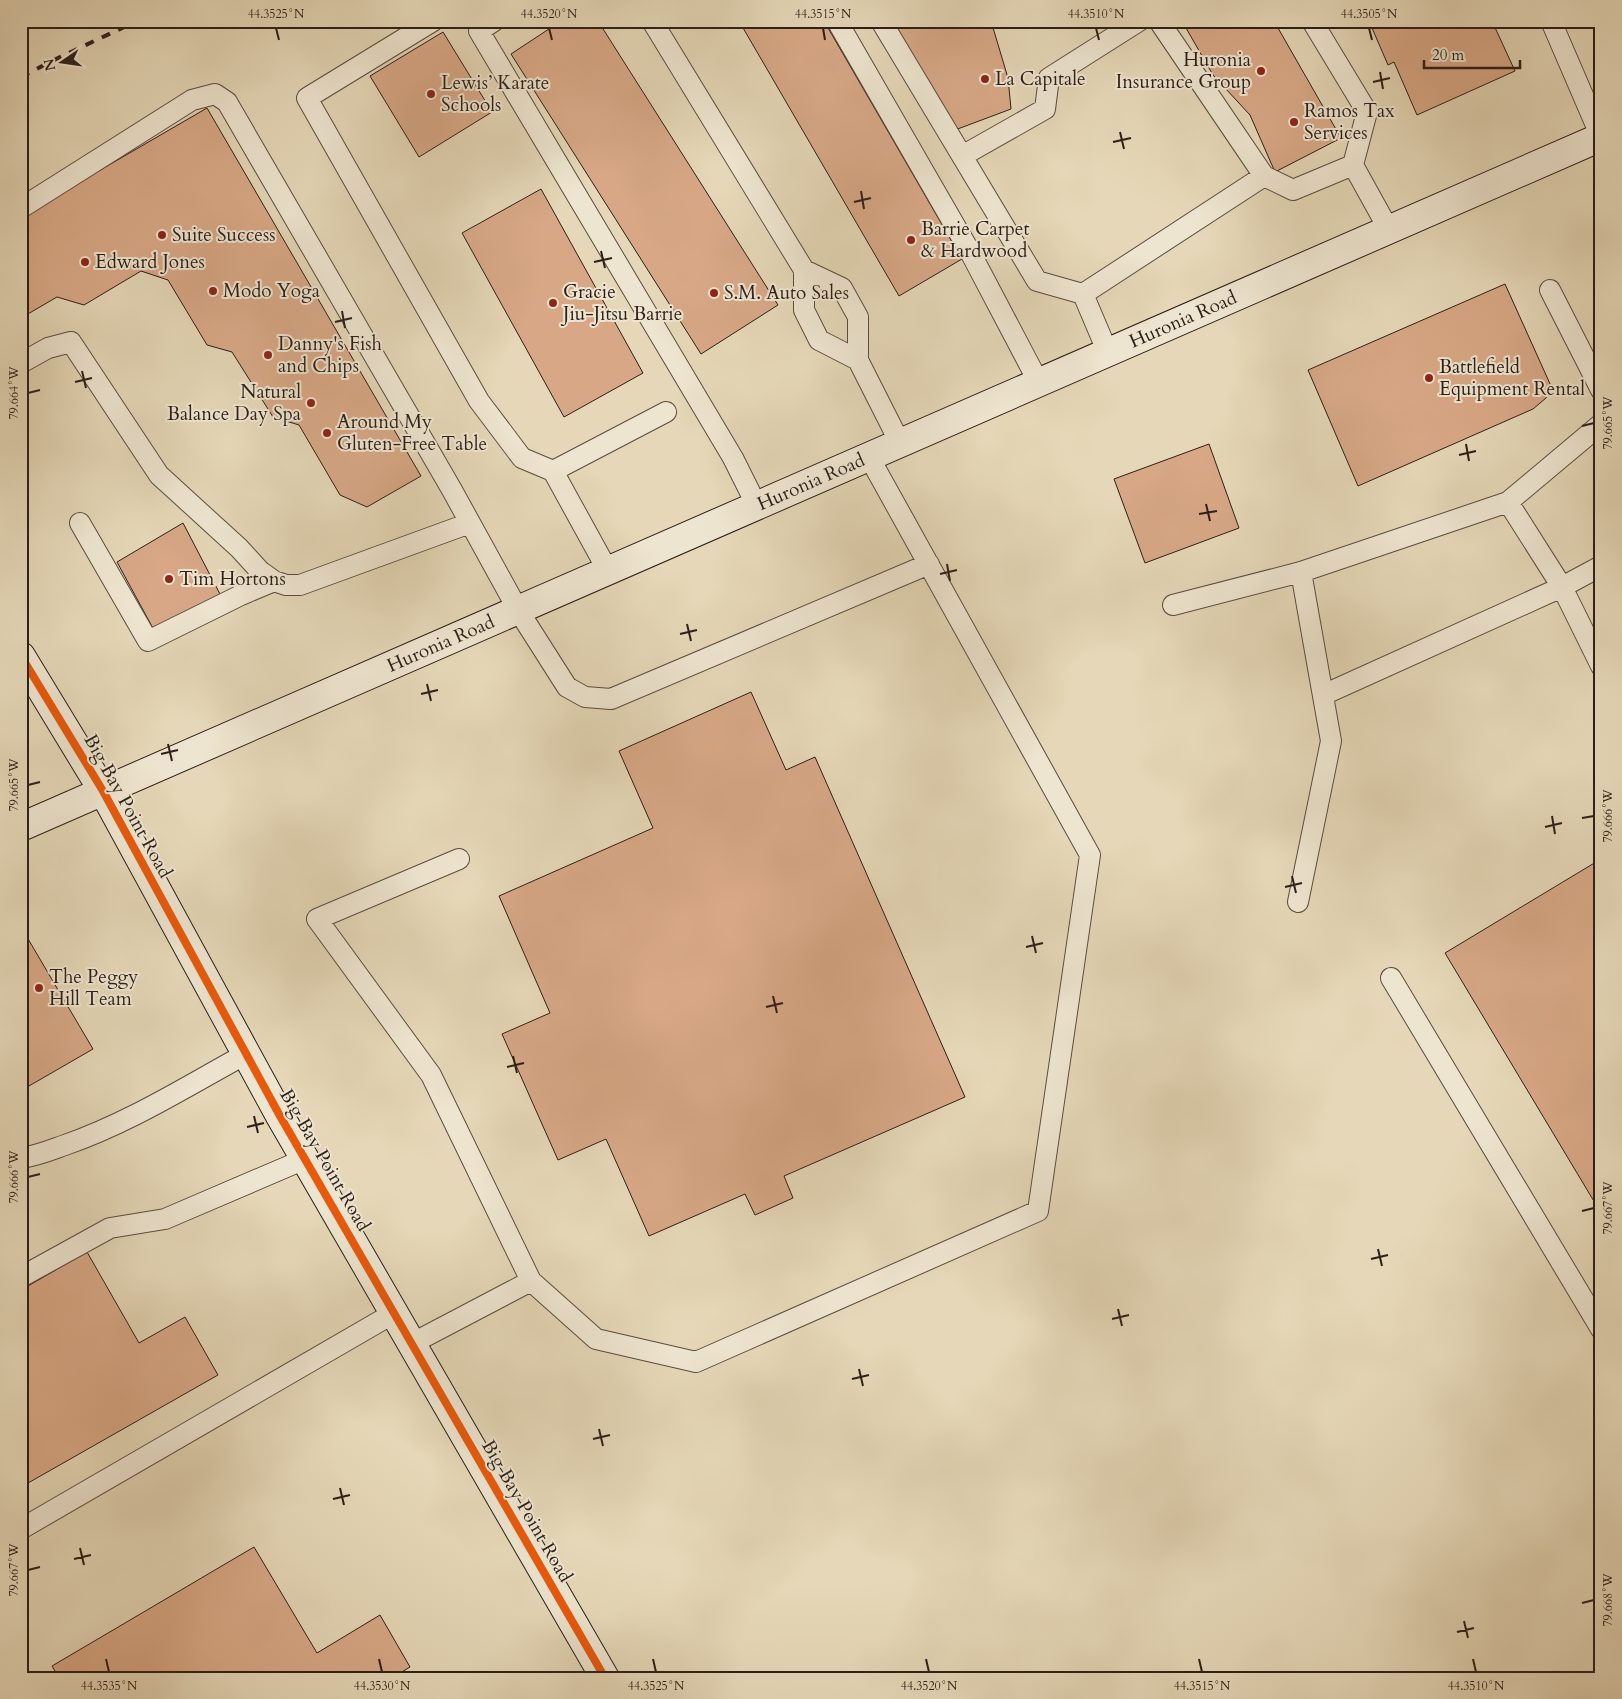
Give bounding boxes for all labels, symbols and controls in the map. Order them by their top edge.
text: 44.3525°N [248,6,305,22]
text: 44.3520°N [521,6,578,22]
text: 44.3515°N [795,6,852,22]
text: 44.3510°N [1068,6,1125,22]
text: 44.3505°N [1341,6,1398,22]
north arrow [38,38,88,88]
scale bar [1424,38,1521,70]
text: 20 m [1432,45,1464,65]
place label: Huronia Insurance Group [1116,47,1251,95]
text: N [39,57,60,73]
marker: Huronia Insurance Group [1255,65,1267,77]
place label: La Capitale [995,66,1086,92]
place label: Lewis’ Karate Schools [441,70,549,118]
marker: La Capitale [979,73,991,85]
marker: Lewis’ Karate Schools [425,88,437,100]
place label: Ramos Tax Services [1304,98,1395,146]
marker: Ramos Tax Services [1288,116,1300,128]
place label: Barrie Carpet & Hardwood [921,216,1029,264]
place label: Suite Success [172,222,276,248]
marker: Suite Success [156,229,168,241]
marker: Barrie Carpet & Hardwood [905,234,917,246]
place label: Edward Jones [95,249,205,275]
marker: Edward Jones [79,256,91,268]
place label: Modo Yoga [223,278,320,304]
place label: Gracie Jiu-Jitsu Barrie [560,279,682,327]
place label: S.M. Auto Sales [724,280,849,306]
marker: Modo Yoga [207,285,219,297]
street label: Huronia Road [1125,285,1241,354]
marker: S.M. Auto Sales [708,287,720,299]
marker: Gracie Jiu-Jitsu Barrie [547,297,559,309]
place label: Danny's Fish and Chips [278,331,383,379]
marker: Danny's Fish and Chips [262,349,274,361]
place label: Battlefield Equipment Rental [1439,354,1585,402]
text: 79.664°W [6,366,22,420]
marker: Battlefield Equipment Rental [1423,372,1435,384]
place label: Natural Balance Day Spa [167,379,301,427]
text: 79.665°W [1600,396,1616,450]
marker: Natural Balance Day Spa [305,397,317,409]
place label: Around My Gluten-Free Table [337,409,487,457]
marker: Around My Gluten-Free Table [321,427,333,439]
street label: Huronia Road [753,447,869,517]
place label: Tim Hortons [179,566,286,592]
marker: Tim Hortons [163,573,175,585]
street label: Huronia Road [383,609,499,679]
street label: Big Bay Point Road [78,729,178,883]
text: 79.665°W [6,758,22,812]
text: 79.666°W [1600,789,1616,843]
place label: The Peggy Hill Team [49,964,138,1012]
marker: The Peggy Hill Team [33,982,45,994]
street label: Big Bay Point Road [274,1084,376,1236]
text: 79.666°W [6,1150,22,1204]
text: 79.667°W [1600,1181,1616,1235]
street label: Big Bay Point Road [476,1435,578,1587]
text: 79.667°W [6,1543,22,1597]
text: 79.668°W [1600,1573,1616,1627]
text: 44.3535°N [81,1678,138,1694]
text: 44.3530°N [354,1678,411,1694]
text: 44.3525°N [628,1678,685,1694]
text: 44.3520°N [901,1678,958,1694]
text: 44.3515°N [1174,1678,1231,1694]
text: 44.3510°N [1448,1678,1505,1694]

